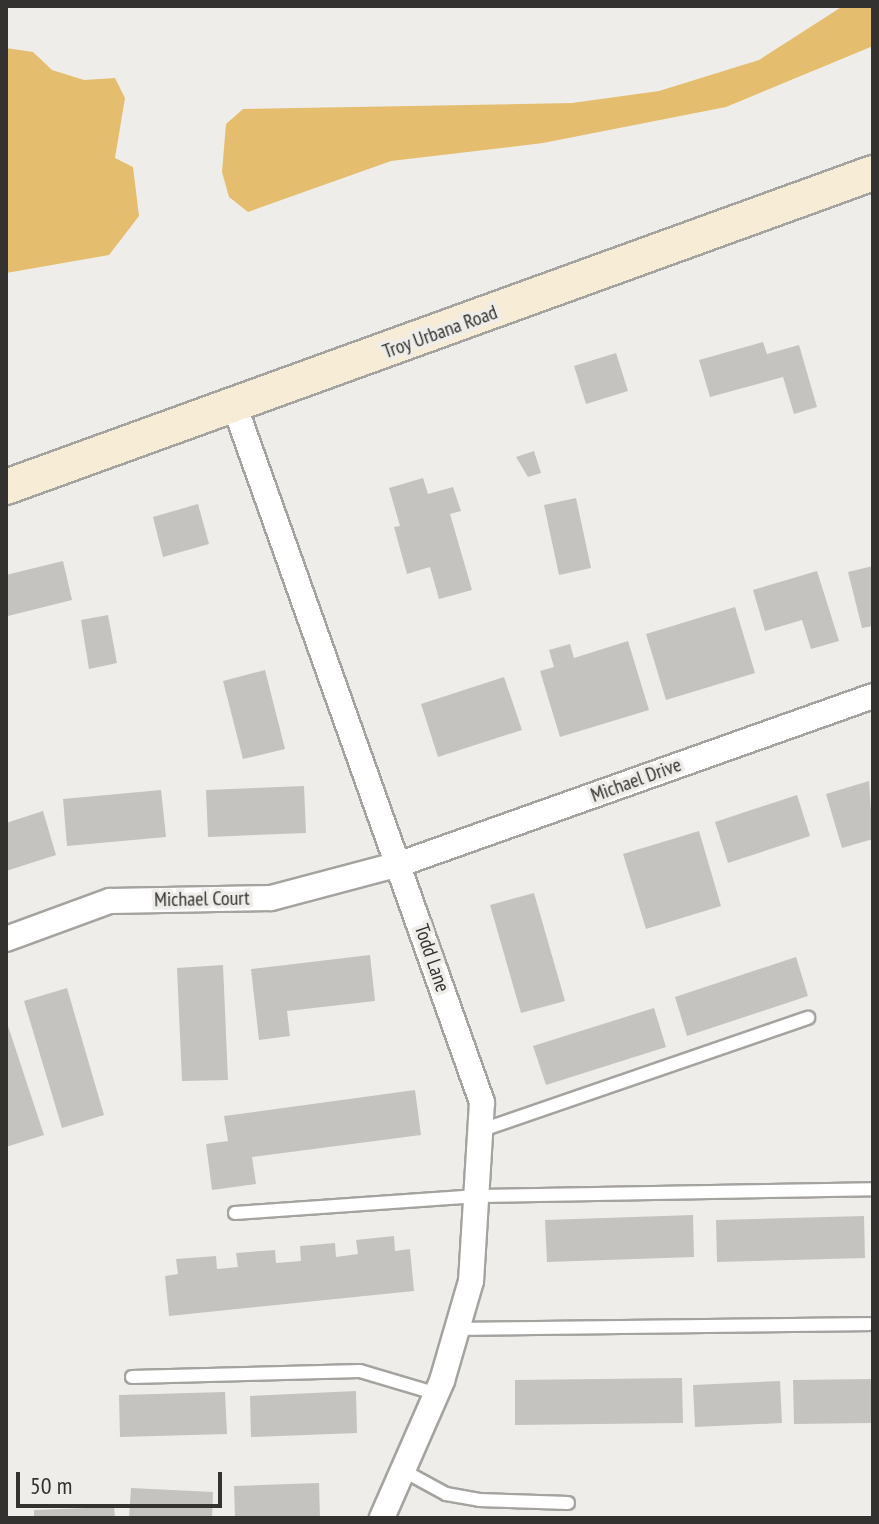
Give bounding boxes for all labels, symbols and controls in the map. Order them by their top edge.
street label: Troy Urbana Road [379,300,501,364]
street label: Michael Drive [587,753,685,807]
street label: Michael Court [154,886,250,912]
street label: Todd Lane [409,921,455,995]
scale bar [20,1456,226,1506]
text: 50 m [30,1470,72,1501]

